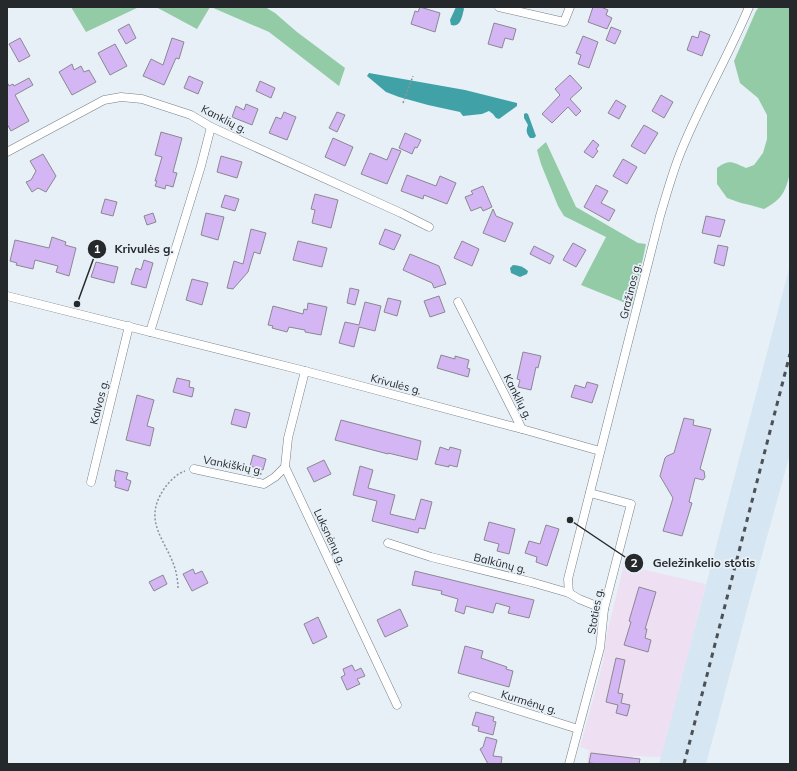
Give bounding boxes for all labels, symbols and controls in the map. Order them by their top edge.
street label: Kanklių g. [199,102,249,136]
callout: Krivulės g. [87,237,182,261]
text: 1 [93,241,101,256]
text: Krivulės g. [115,241,174,256]
street label: Gražinos g. [616,262,644,320]
street label: Krivulės g. [369,371,423,397]
street label: Kanklių g. [501,372,535,422]
street label: Kalvos g. [87,378,111,426]
street label: Vankiškių g. [202,452,264,478]
street label: Luksnėnų g. [311,507,349,567]
street label: Balkūnų g. [472,550,528,576]
callout: Geležinkelio stotis [624,551,763,575]
text: 2 [630,555,638,570]
text: Geležinkelio stotis [653,555,755,570]
street label: Stoties g. [584,587,606,635]
street label: Kurmėnų g. [499,687,559,717]

